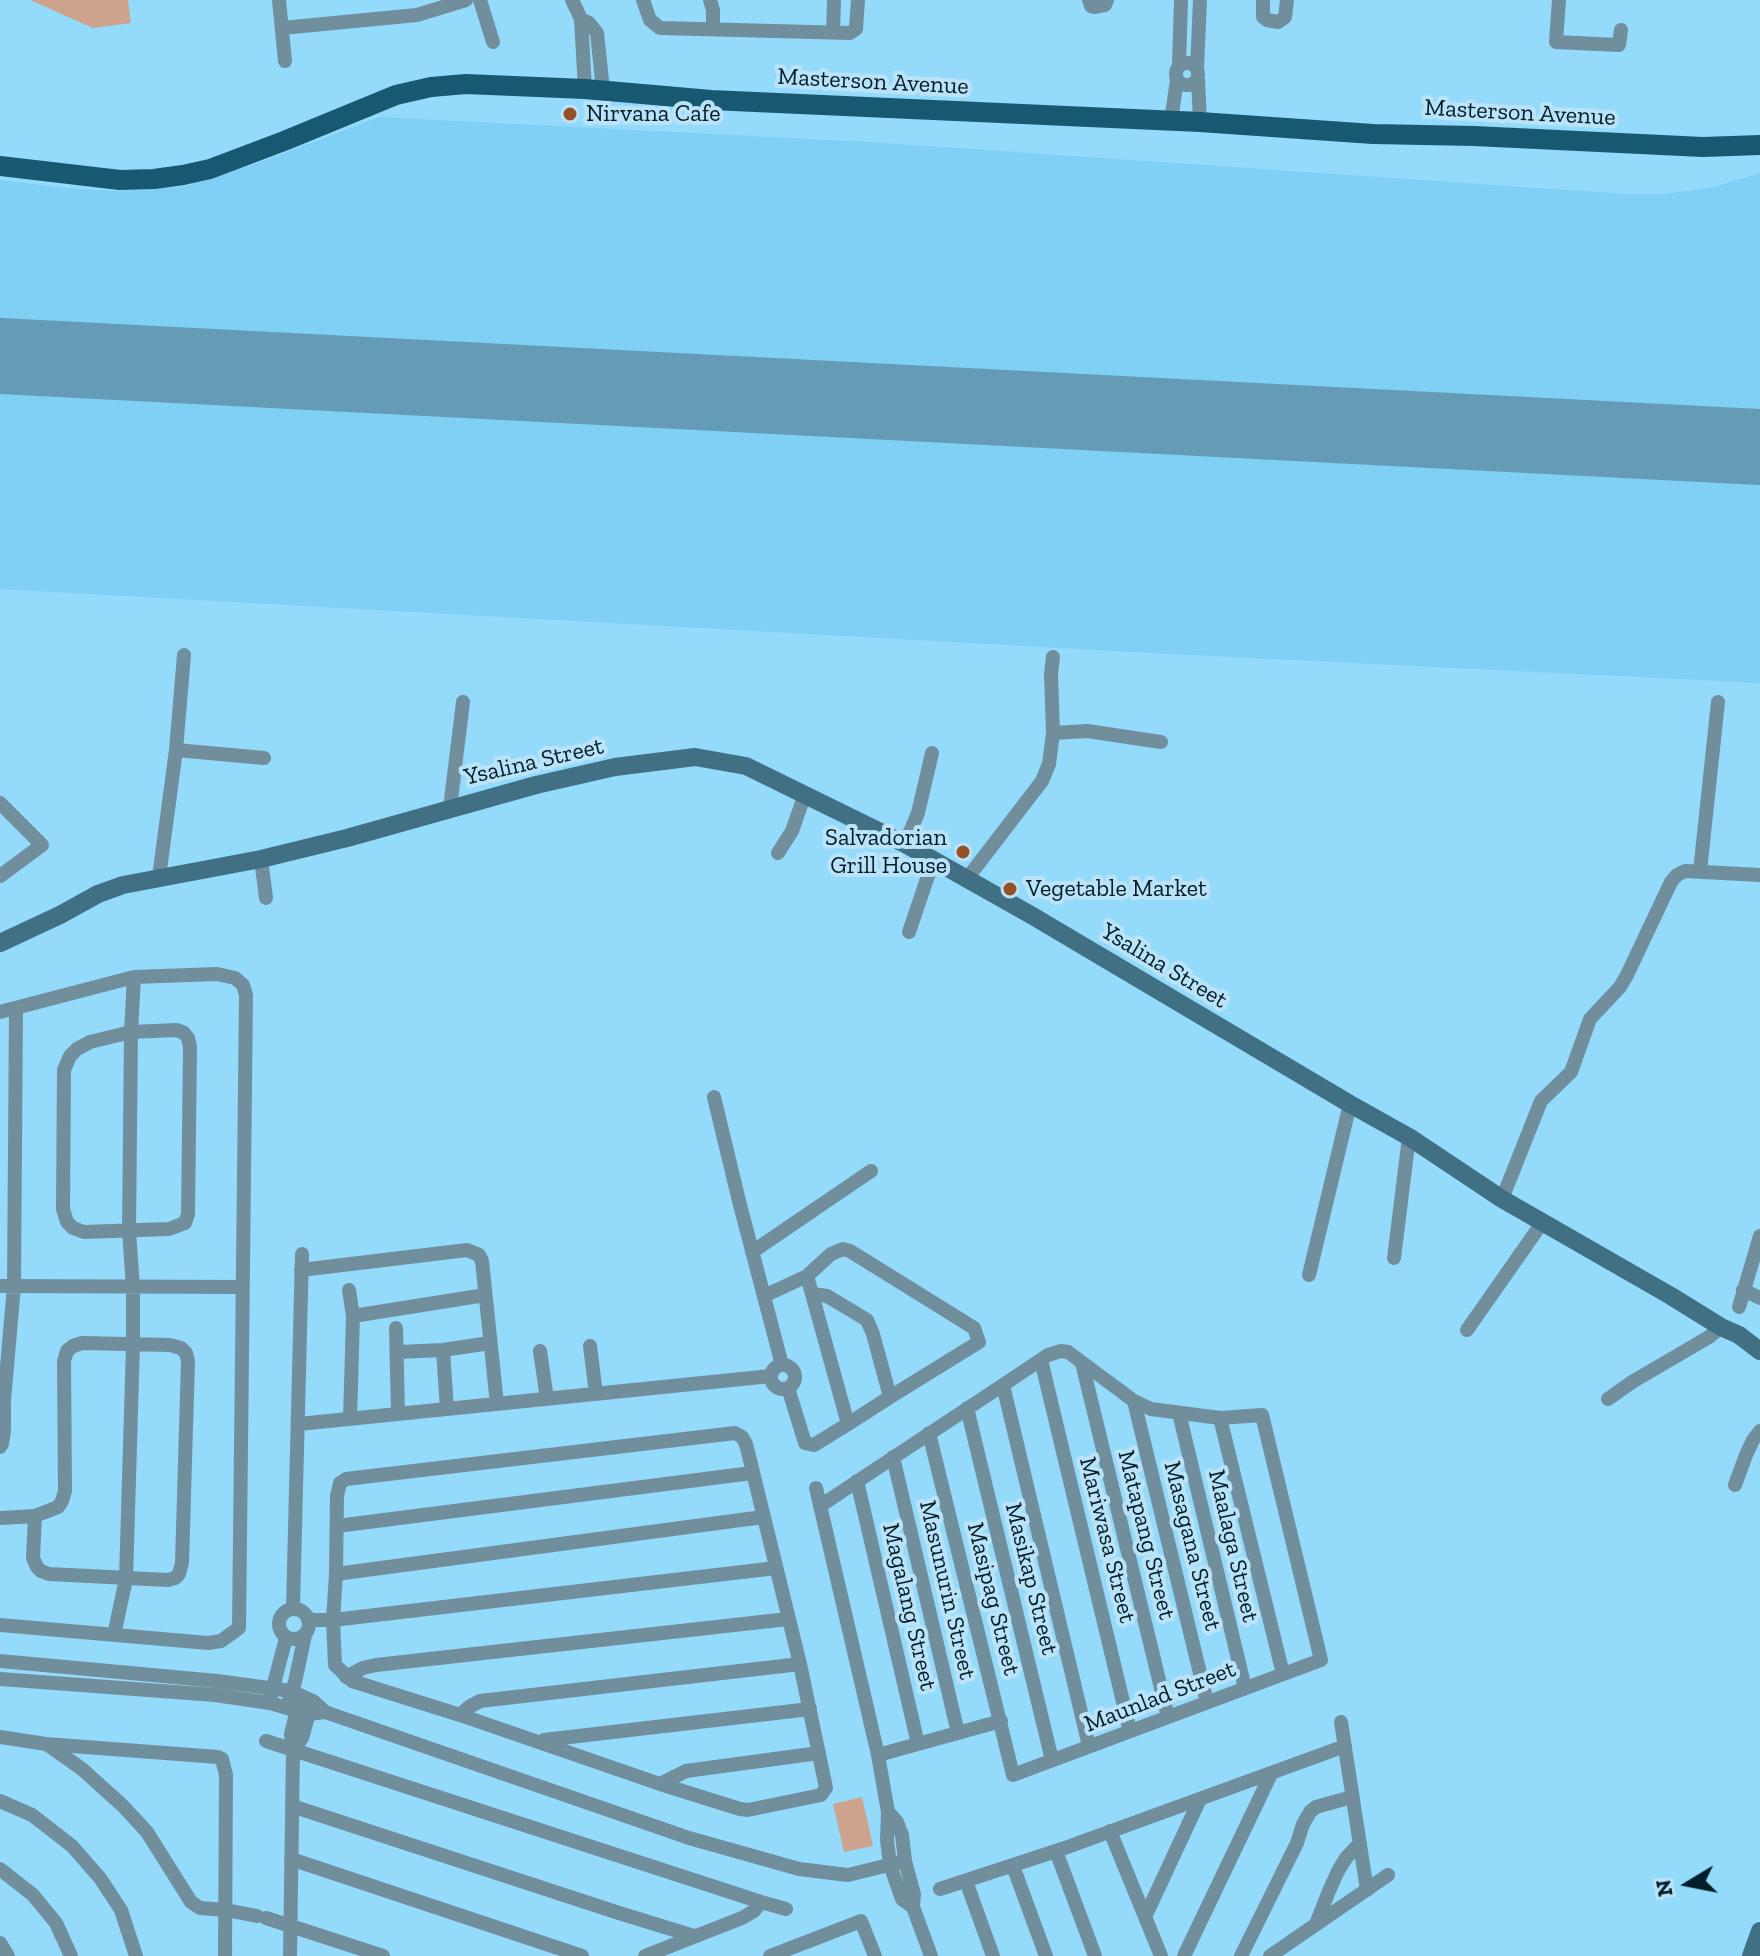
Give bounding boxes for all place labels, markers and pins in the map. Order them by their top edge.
place label: Nirvana Cafe [586,100,721,128]
marker: Nirvana Cafe [561,105,579,123]
place label: Salvadorian Grill House [825,824,947,880]
marker: Salvadorian Grill House [954,843,972,861]
place label: Vegetable Market [1026,875,1207,903]
marker: Vegetable Market [1001,880,1019,898]

